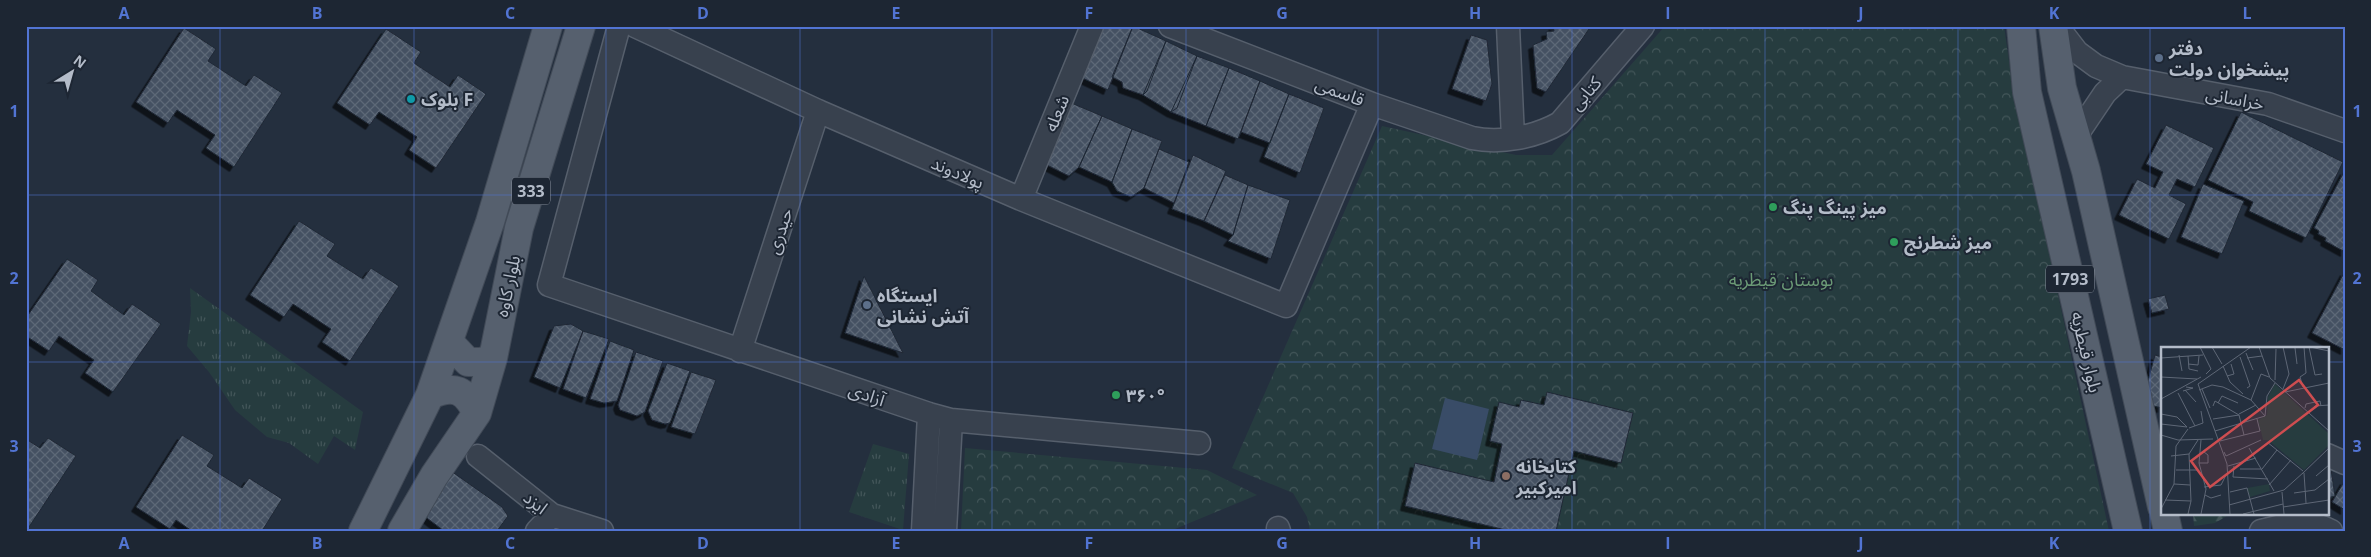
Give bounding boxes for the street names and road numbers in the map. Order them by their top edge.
street label: قاسمی [1312,71,1368,111]
street label: کتابی [1564,71,1607,115]
street label: خراسانی [2204,81,2266,115]
street label: شعله [1038,91,1074,135]
street label: پولادوند [928,150,988,194]
road number: 333 [512,178,550,205]
street label: حیدری [760,205,798,257]
street label: بلوار کاوه [489,253,525,319]
road number: 1793 [2046,266,2094,292]
street label: بلوار قیطریه [2066,309,2108,395]
street label: آزادی [846,377,889,412]
street label: ایزد [519,485,553,519]

